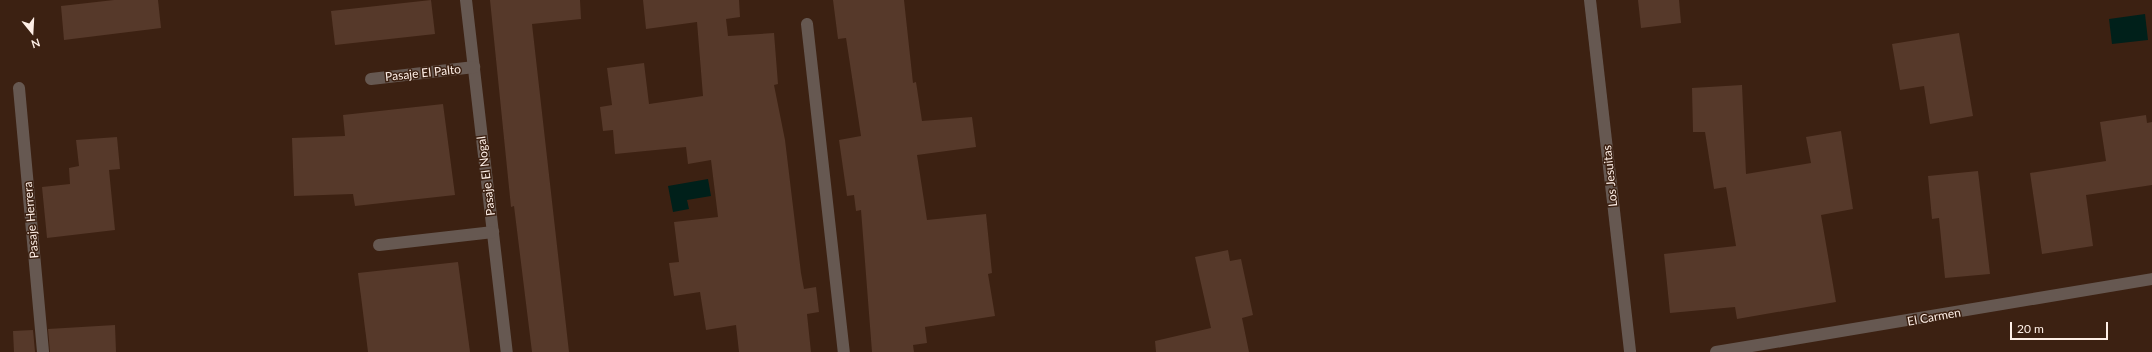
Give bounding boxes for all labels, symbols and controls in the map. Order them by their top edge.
north arrow [12,12,52,52]
text: N [30,36,42,51]
street label: Pasaje El Palto [384,62,462,84]
street label: Pasaje El Nogal [474,135,498,217]
street label: Los Jesuitas [1600,144,1620,208]
street label: Pasaje Herrera [20,181,42,259]
street label: El Carmen [1906,305,1962,329]
scale bar [2012,314,2110,340]
text: 20 m [2017,321,2044,336]

